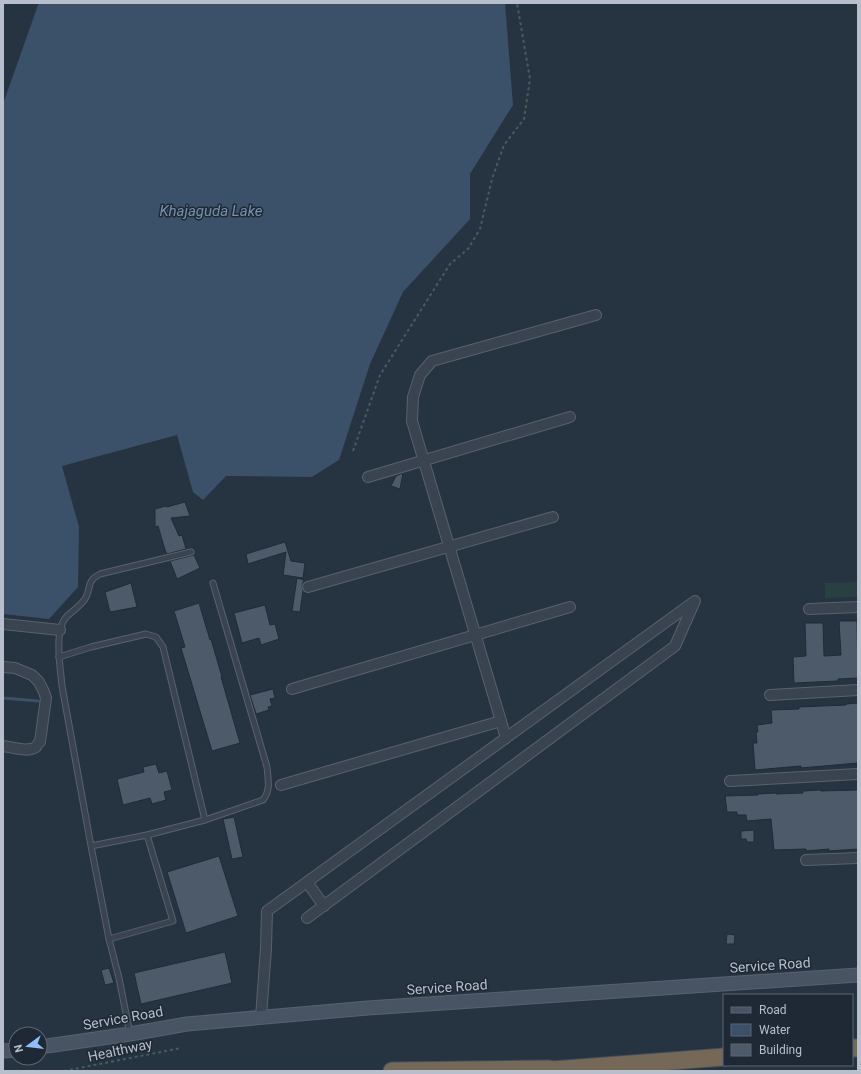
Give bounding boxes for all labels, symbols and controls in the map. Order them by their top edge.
water label: Khajaguda Lake [159,202,263,220]
street label: Service Road [729,954,811,976]
street label: Service Road [406,976,488,998]
legend [723,994,853,1066]
street label: Service Road [82,1003,164,1033]
text: Road [759,1003,787,1017]
text: Water [759,1023,790,1037]
north arrow [8,1026,48,1066]
street label: Healthway [86,1035,154,1065]
text: N [11,1043,26,1054]
text: Building [759,1043,802,1057]

